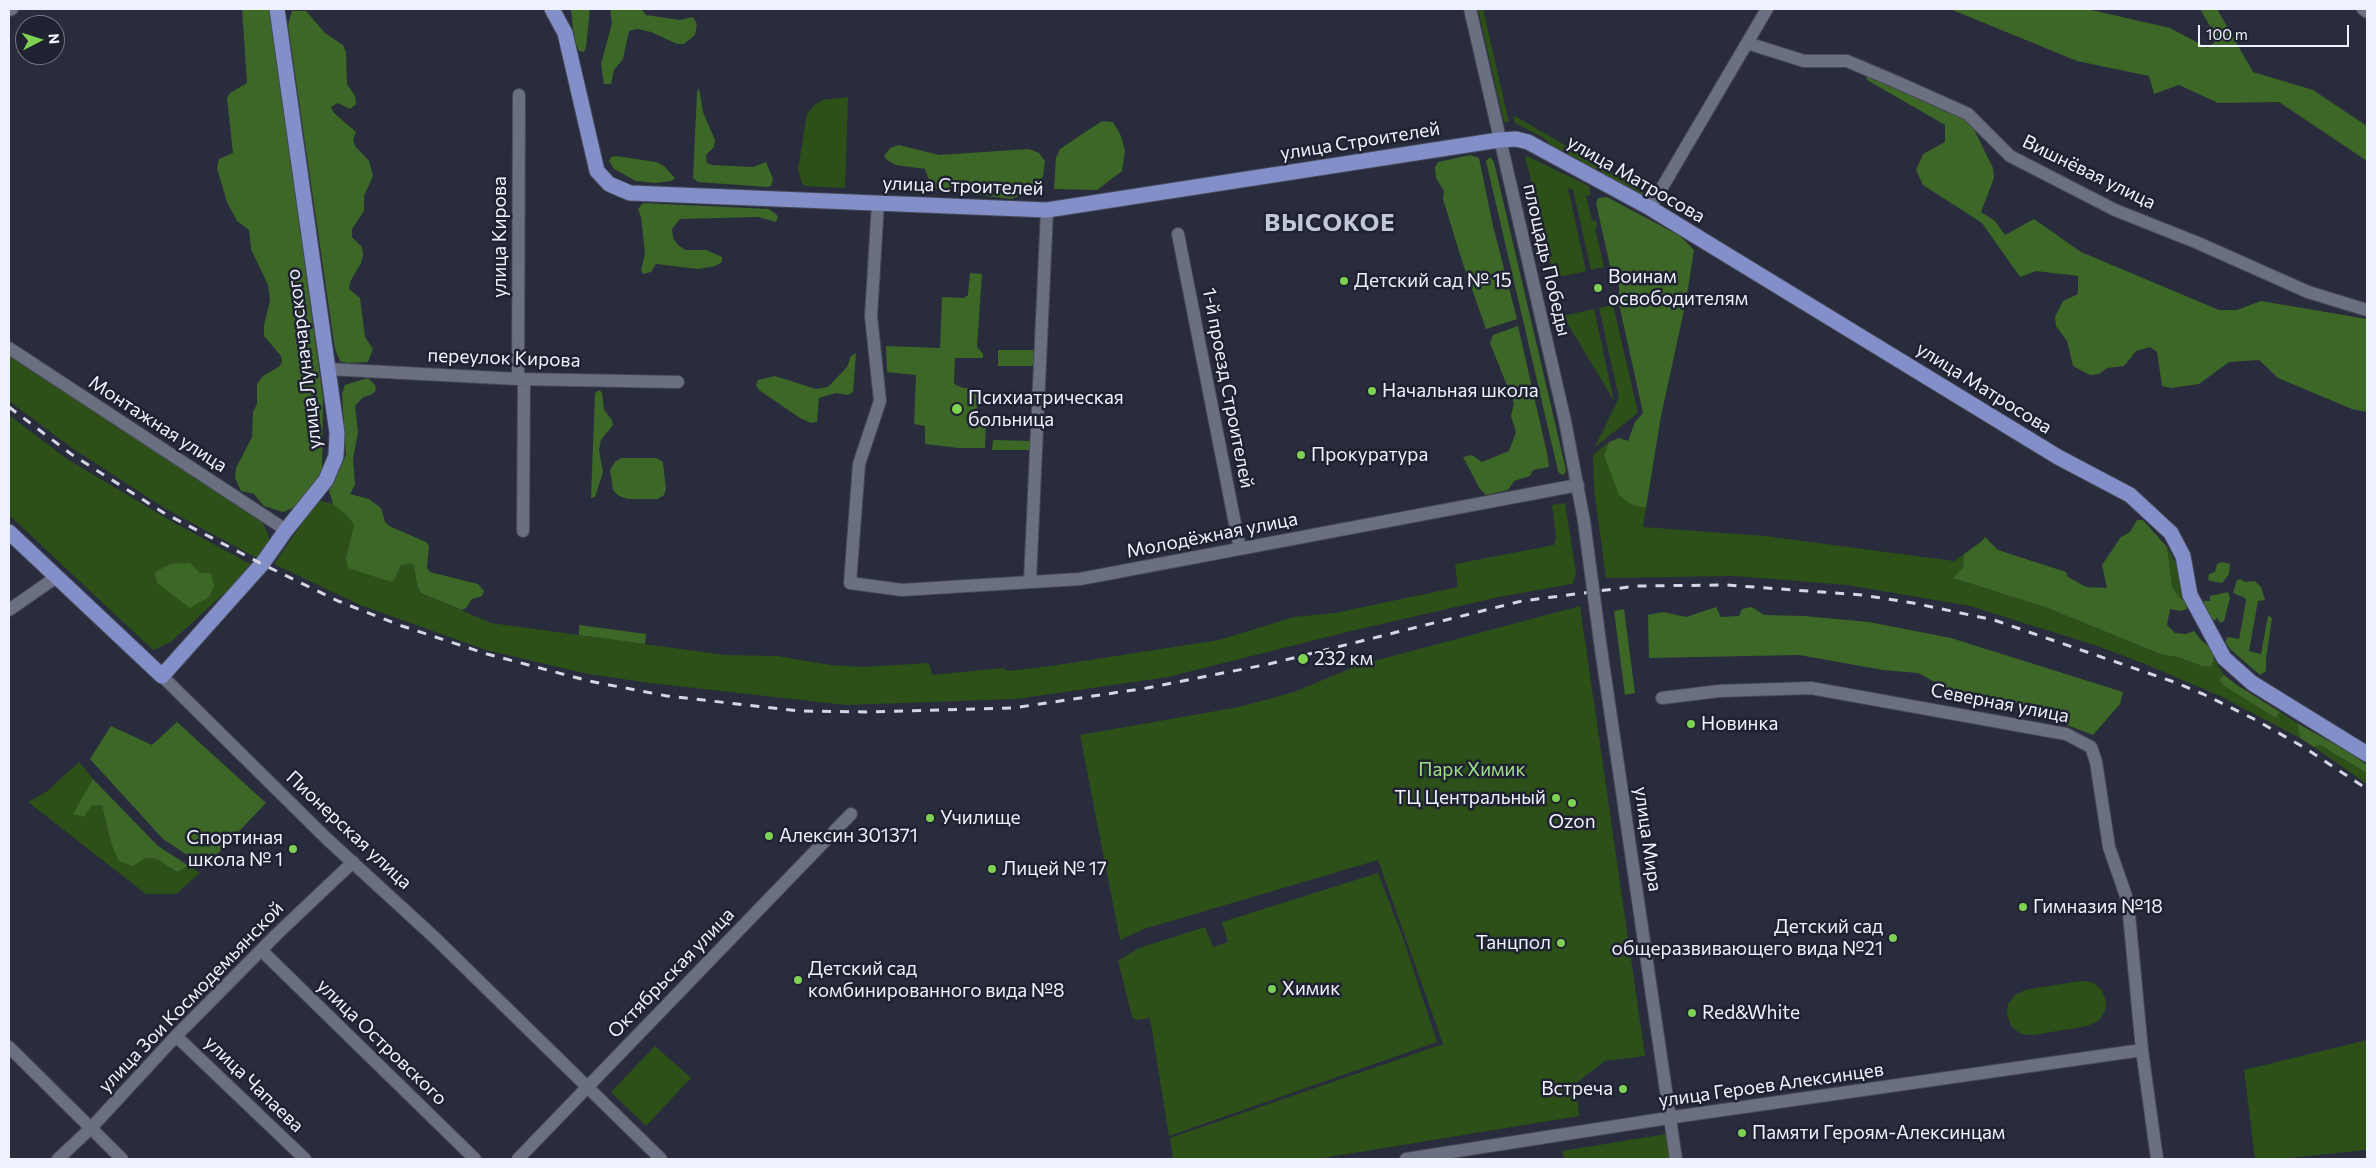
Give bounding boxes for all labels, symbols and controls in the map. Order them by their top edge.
north arrow [15,15,65,65]
scale bar [2201,15,2352,47]
text: 100 m [2206,25,2248,43]
text: N [46,33,63,45]
street label: улица Строителей [1279,117,1441,165]
street label: улица Матросова [1563,130,1709,228]
street label: Вишнёвая улица [2019,130,2159,214]
street label: улица Строителей [882,172,1044,200]
street label: улица Кирова [489,176,511,298]
street label: площадь Победы [1518,182,1576,338]
district label: ВЫСОКОЕ [1263,209,1397,237]
place label: Воинам освободителям [1608,266,1748,310]
street label: улица Луначарского [282,268,326,450]
place label: Детский сад № 15 [1354,270,1512,292]
marker: Детский сад № 15 [1338,275,1350,287]
marker: Воинам освободителям [1592,282,1604,294]
street label: 1-й проезд Строителей [1197,286,1259,490]
street label: улица Матросова [1912,337,2056,439]
street label: переулок Кирова [427,344,581,372]
street label: Монтажная улица [85,371,231,477]
place label: Начальная школа [1382,380,1539,402]
marker: Начальная школа [1366,385,1378,397]
place label: Психиатрическая больница [968,387,1124,431]
marker: Психиатрическая больница [950,402,964,416]
place label: Прокуратура [1311,444,1428,466]
marker: Прокуратура [1295,449,1307,461]
street label: Молодёжная улица [1124,507,1300,563]
place label: 232 км [1314,648,1373,670]
marker: 232 км [1296,652,1310,666]
street label: Северная улица [1929,678,2071,728]
place label: Новинка [1701,713,1778,735]
marker: Новинка [1685,718,1697,730]
park label: Парк Химик [1418,759,1526,781]
street label: Пионерская улица [281,766,417,894]
street label: улица Мира [1629,785,1667,893]
place label: ТЦ Центральный [1394,787,1546,809]
marker: ТЦ Центральный [1550,792,1562,804]
marker: Ozon [1566,797,1578,809]
place label: Училище [940,807,1021,829]
place label: Ozon [1548,811,1596,833]
marker: Училище [924,812,936,824]
place label: Алексин 301371 [779,825,918,847]
place label: Спортиная школа № 1 [186,827,283,871]
marker: Алексин 301371 [763,830,775,842]
marker: Спортиная школа № 1 [287,843,299,855]
place label: Лицей № 17 [1002,858,1107,880]
marker: Лицей № 17 [986,863,998,875]
place label: Гимназия №18 [2033,896,2163,918]
street label: улица Зои Космодемьянской [94,897,288,1097]
marker: Гимназия №18 [2017,901,2029,913]
street label: Октябрьская улица [603,903,739,1043]
place label: Детский сад общеразвивающего вида №21 [1612,916,1883,960]
place label: Танцпол [1476,932,1551,954]
marker: Детский сад общеразвивающего вида №21 [1887,932,1899,944]
marker: Танцпол [1555,937,1567,949]
place label: Детский сад комбинированного вида №8 [808,958,1065,1002]
street label: улица Островского [312,974,452,1110]
marker: Детский сад комбинированного вида №8 [792,974,804,986]
place label: Химик [1282,978,1340,1000]
marker: Химик [1266,983,1278,995]
place label: Red&White [1702,1002,1800,1024]
marker: Red&White [1686,1007,1698,1019]
street label: улица Чапаева [200,1031,308,1137]
street label: улица Героев Алексинцев [1657,1058,1885,1112]
place label: Встреча [1541,1078,1613,1100]
marker: Встреча [1617,1083,1629,1095]
place label: Памяти Героям-Алексинцам [1752,1122,2005,1144]
marker: Памяти Героям-Алексинцам [1736,1127,1748,1139]

